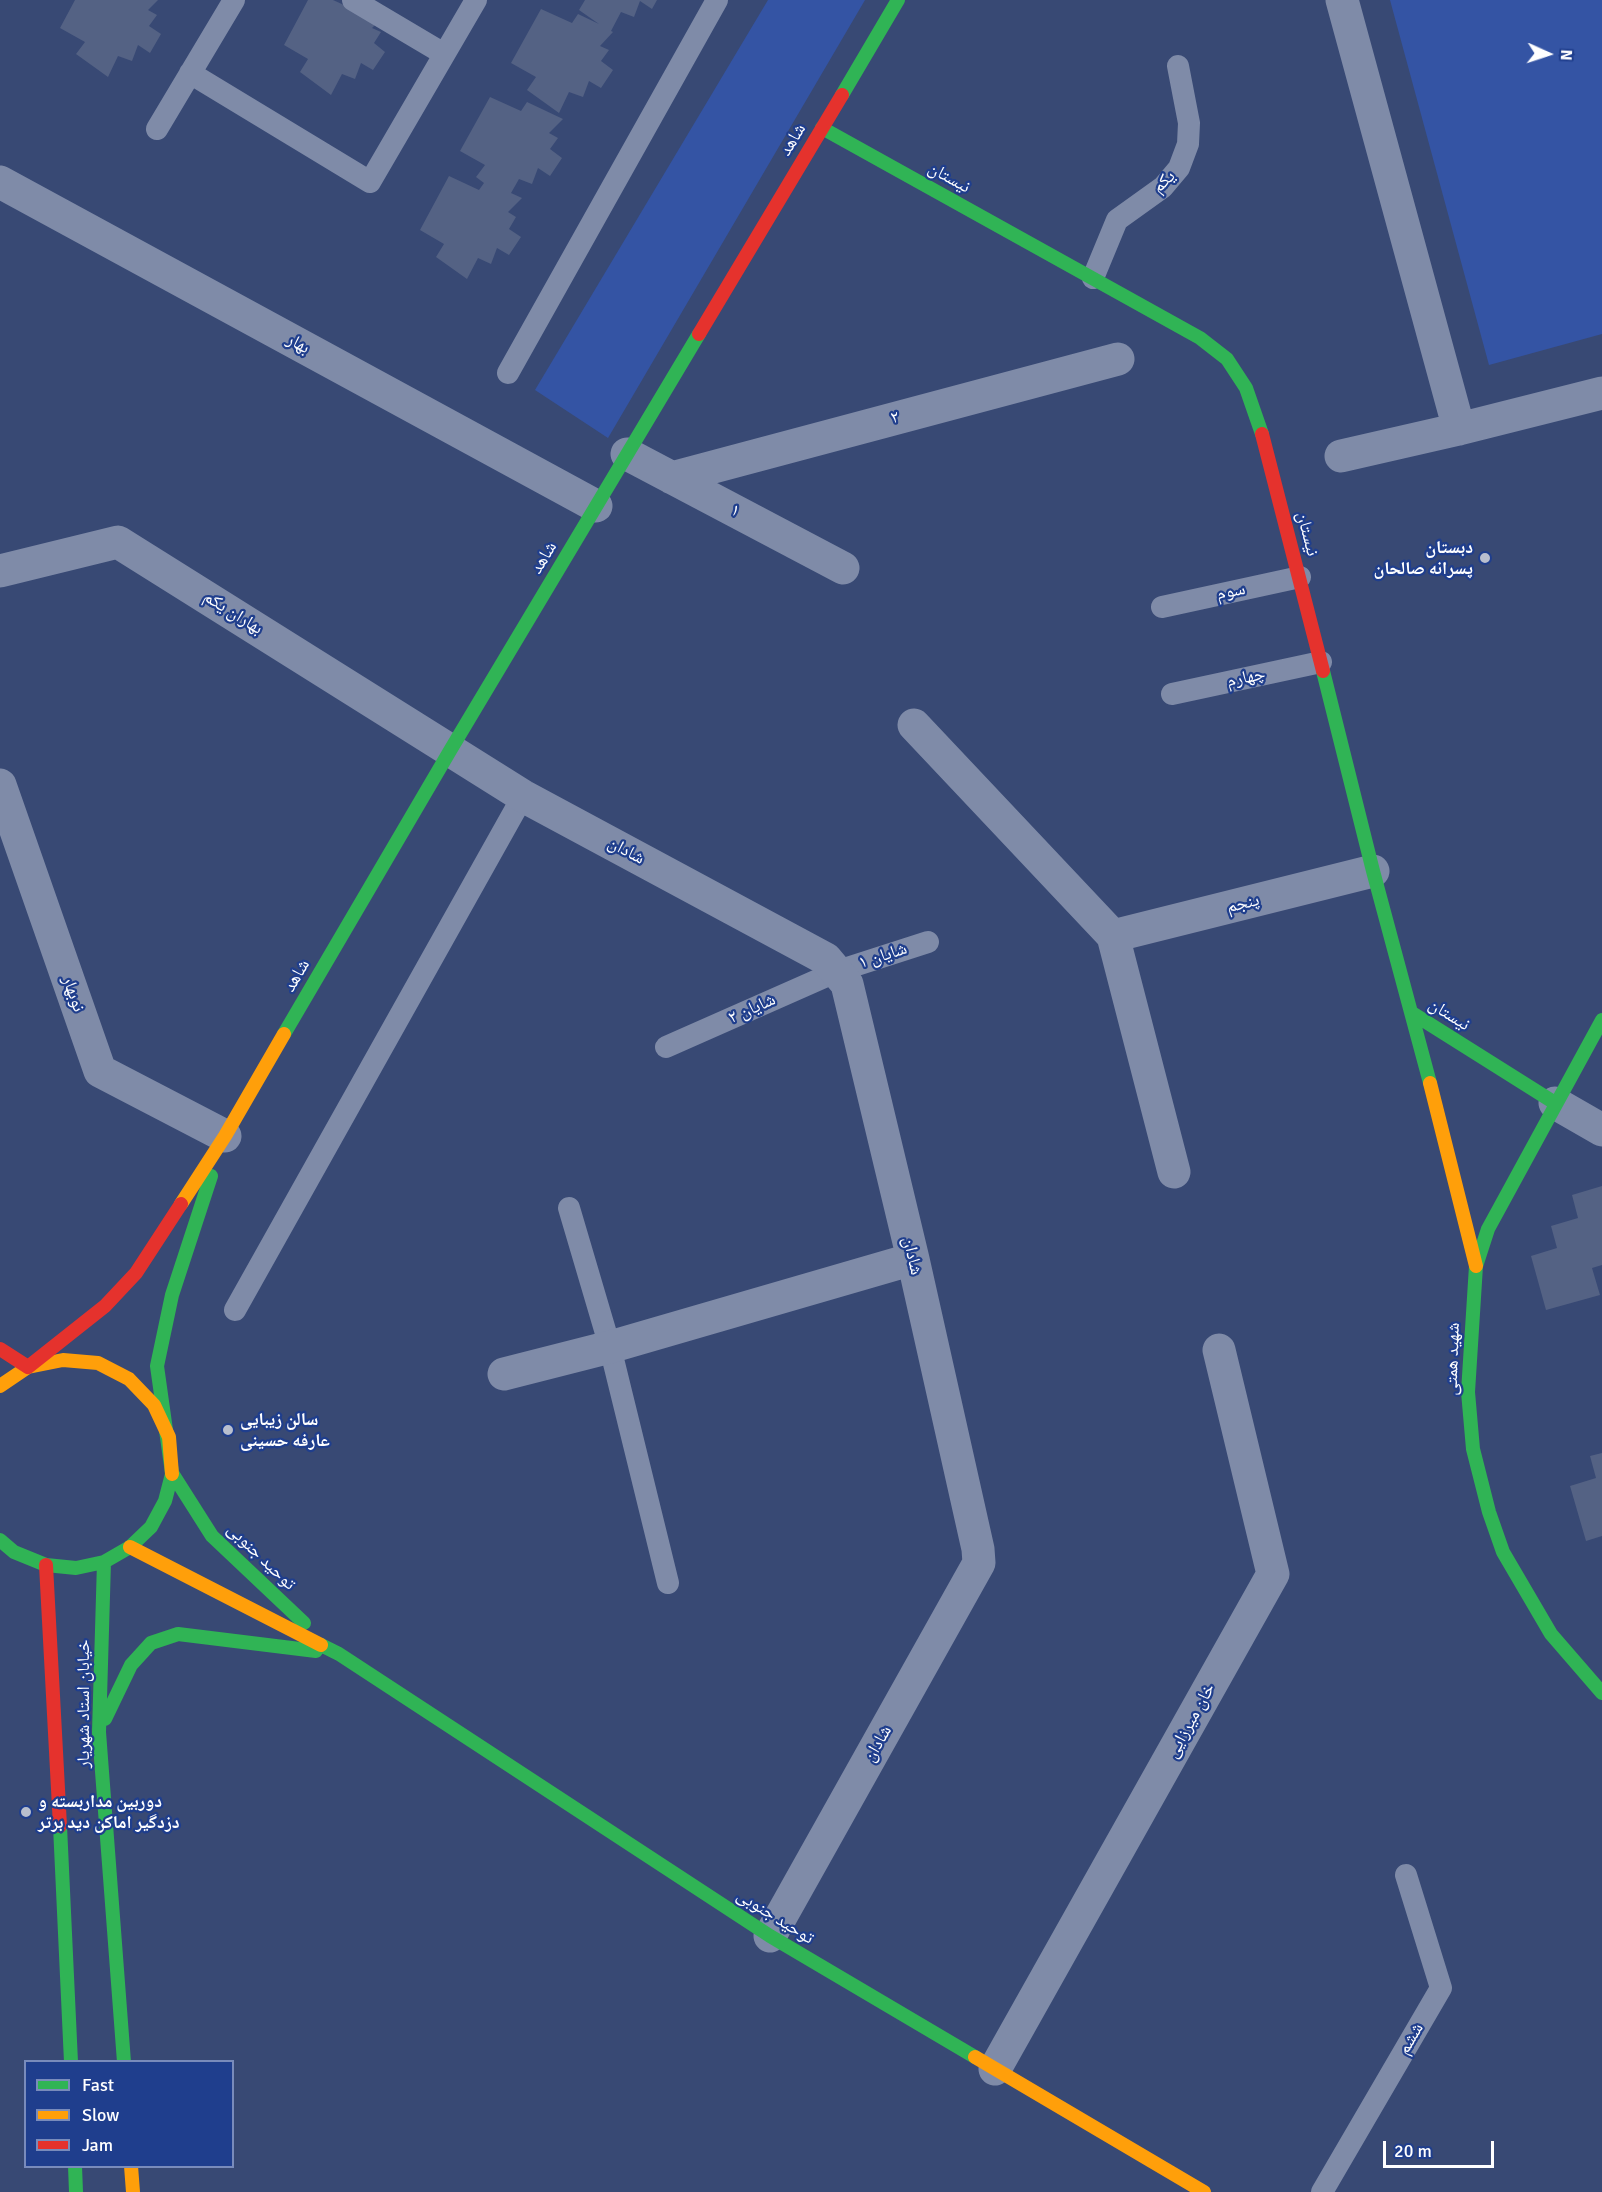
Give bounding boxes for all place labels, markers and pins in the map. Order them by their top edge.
place label: دبستان پسرانه صالحان [1373,537,1473,580]
marker: دبستان پسرانه صالحان [1478,551,1492,565]
place label: سالن زیبایی عارفه حسینی [240,1409,330,1452]
marker: سالن زیبایی عارفه حسینی [221,1423,235,1437]
place label: دوربین مداربسته و دزدگیر اماکن دید برتر [38,1791,180,1834]
marker: دوربین مداربسته و دزدگیر اماکن دید برتر [19,1805,33,1819]

